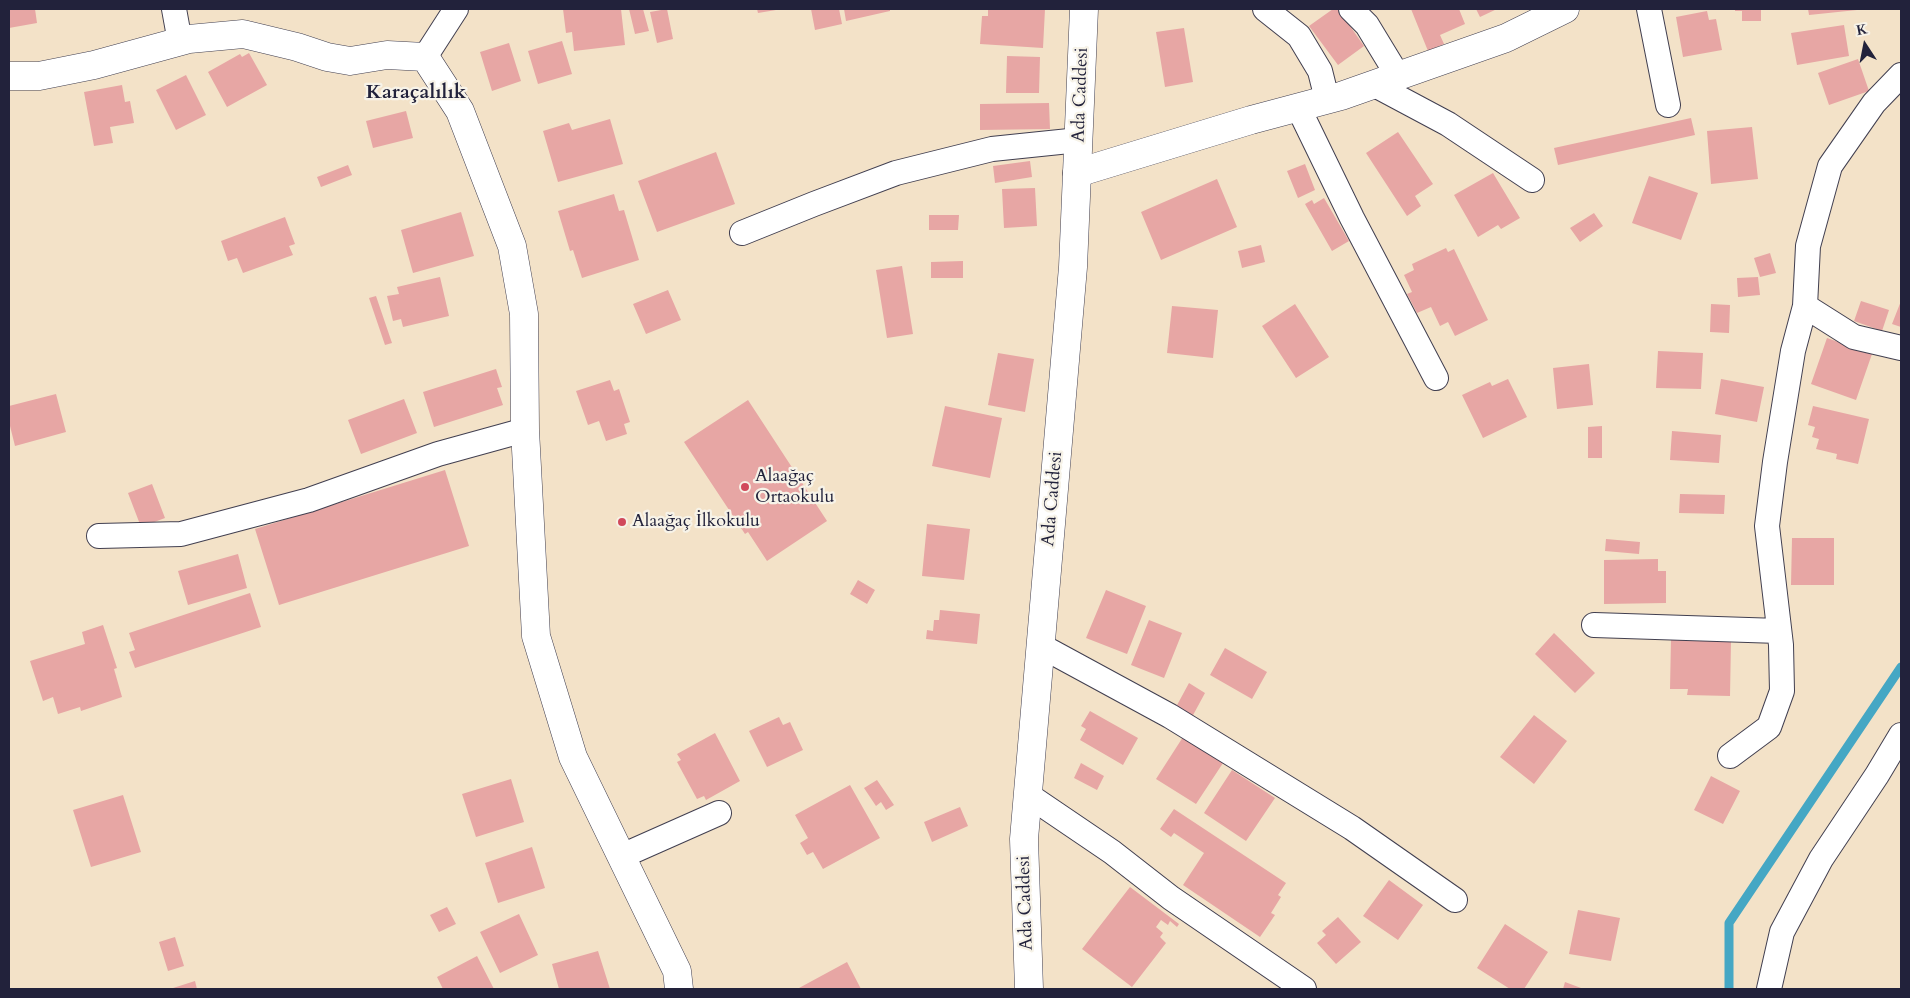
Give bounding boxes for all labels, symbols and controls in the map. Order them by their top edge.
text: K [1855,19,1869,40]
north arrow [1840,20,1890,70]
street label: Ada Caddesi [1069,47,1093,143]
district label: Karaçalılık [366,81,466,105]
street label: Ada Caddesi [1038,451,1068,547]
place label: Alaağaç Ortaokulu [755,466,834,508]
marker: Alaağaç Ortaokulu [739,481,751,493]
place label: Alaağaç İlkokulu [632,511,760,533]
marker: Alaağaç İlkokulu [616,516,628,528]
street label: Ada Caddesi [1014,855,1038,951]

